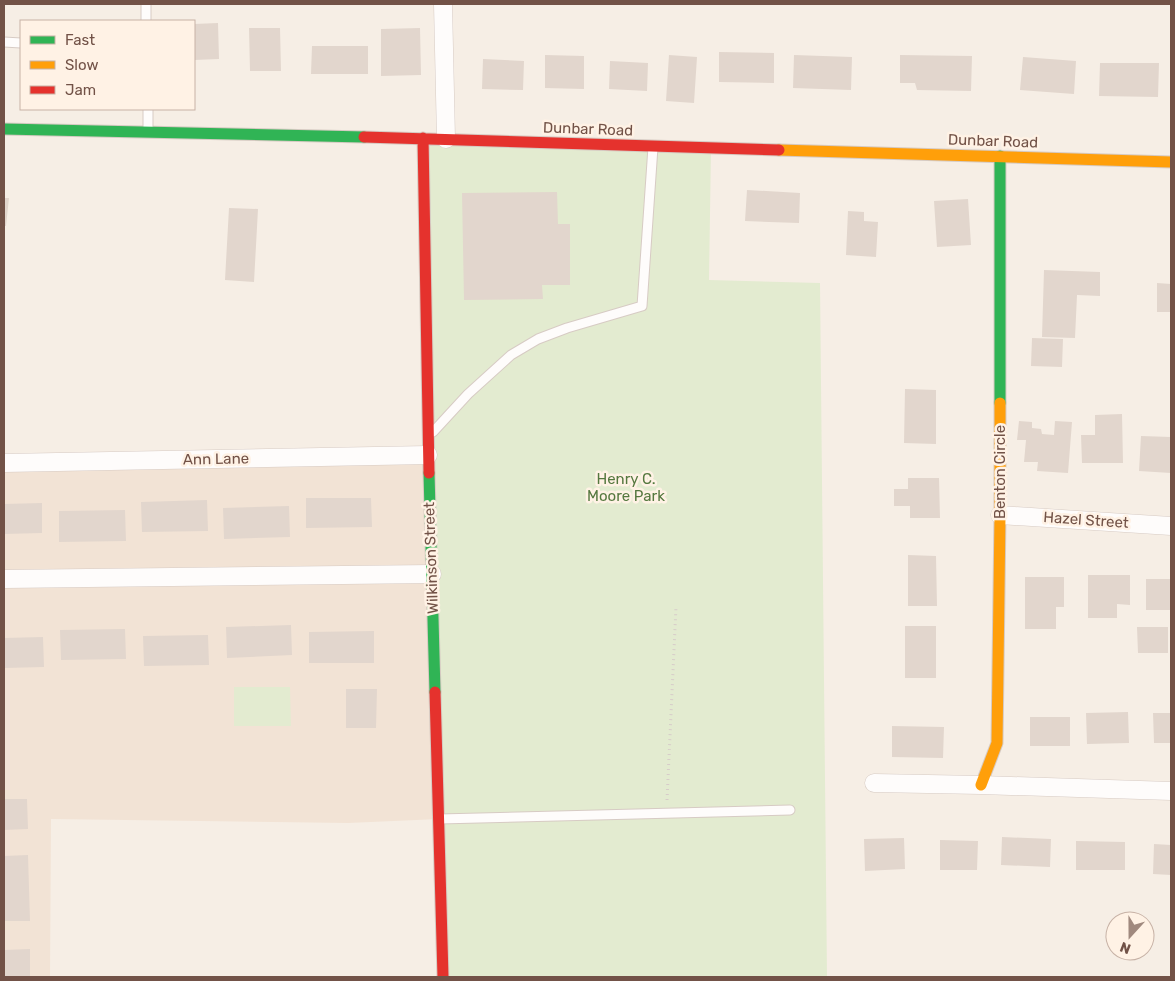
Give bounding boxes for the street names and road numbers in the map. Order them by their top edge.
street label: Dunbar Road [543,118,633,140]
street label: Dunbar Road [948,130,1038,152]
street label: Benton Circle [991,425,1009,519]
street label: Ann Lane [183,449,249,469]
street label: Wilkinson Street [420,502,442,614]
street label: Hazel Street [1043,508,1129,532]

